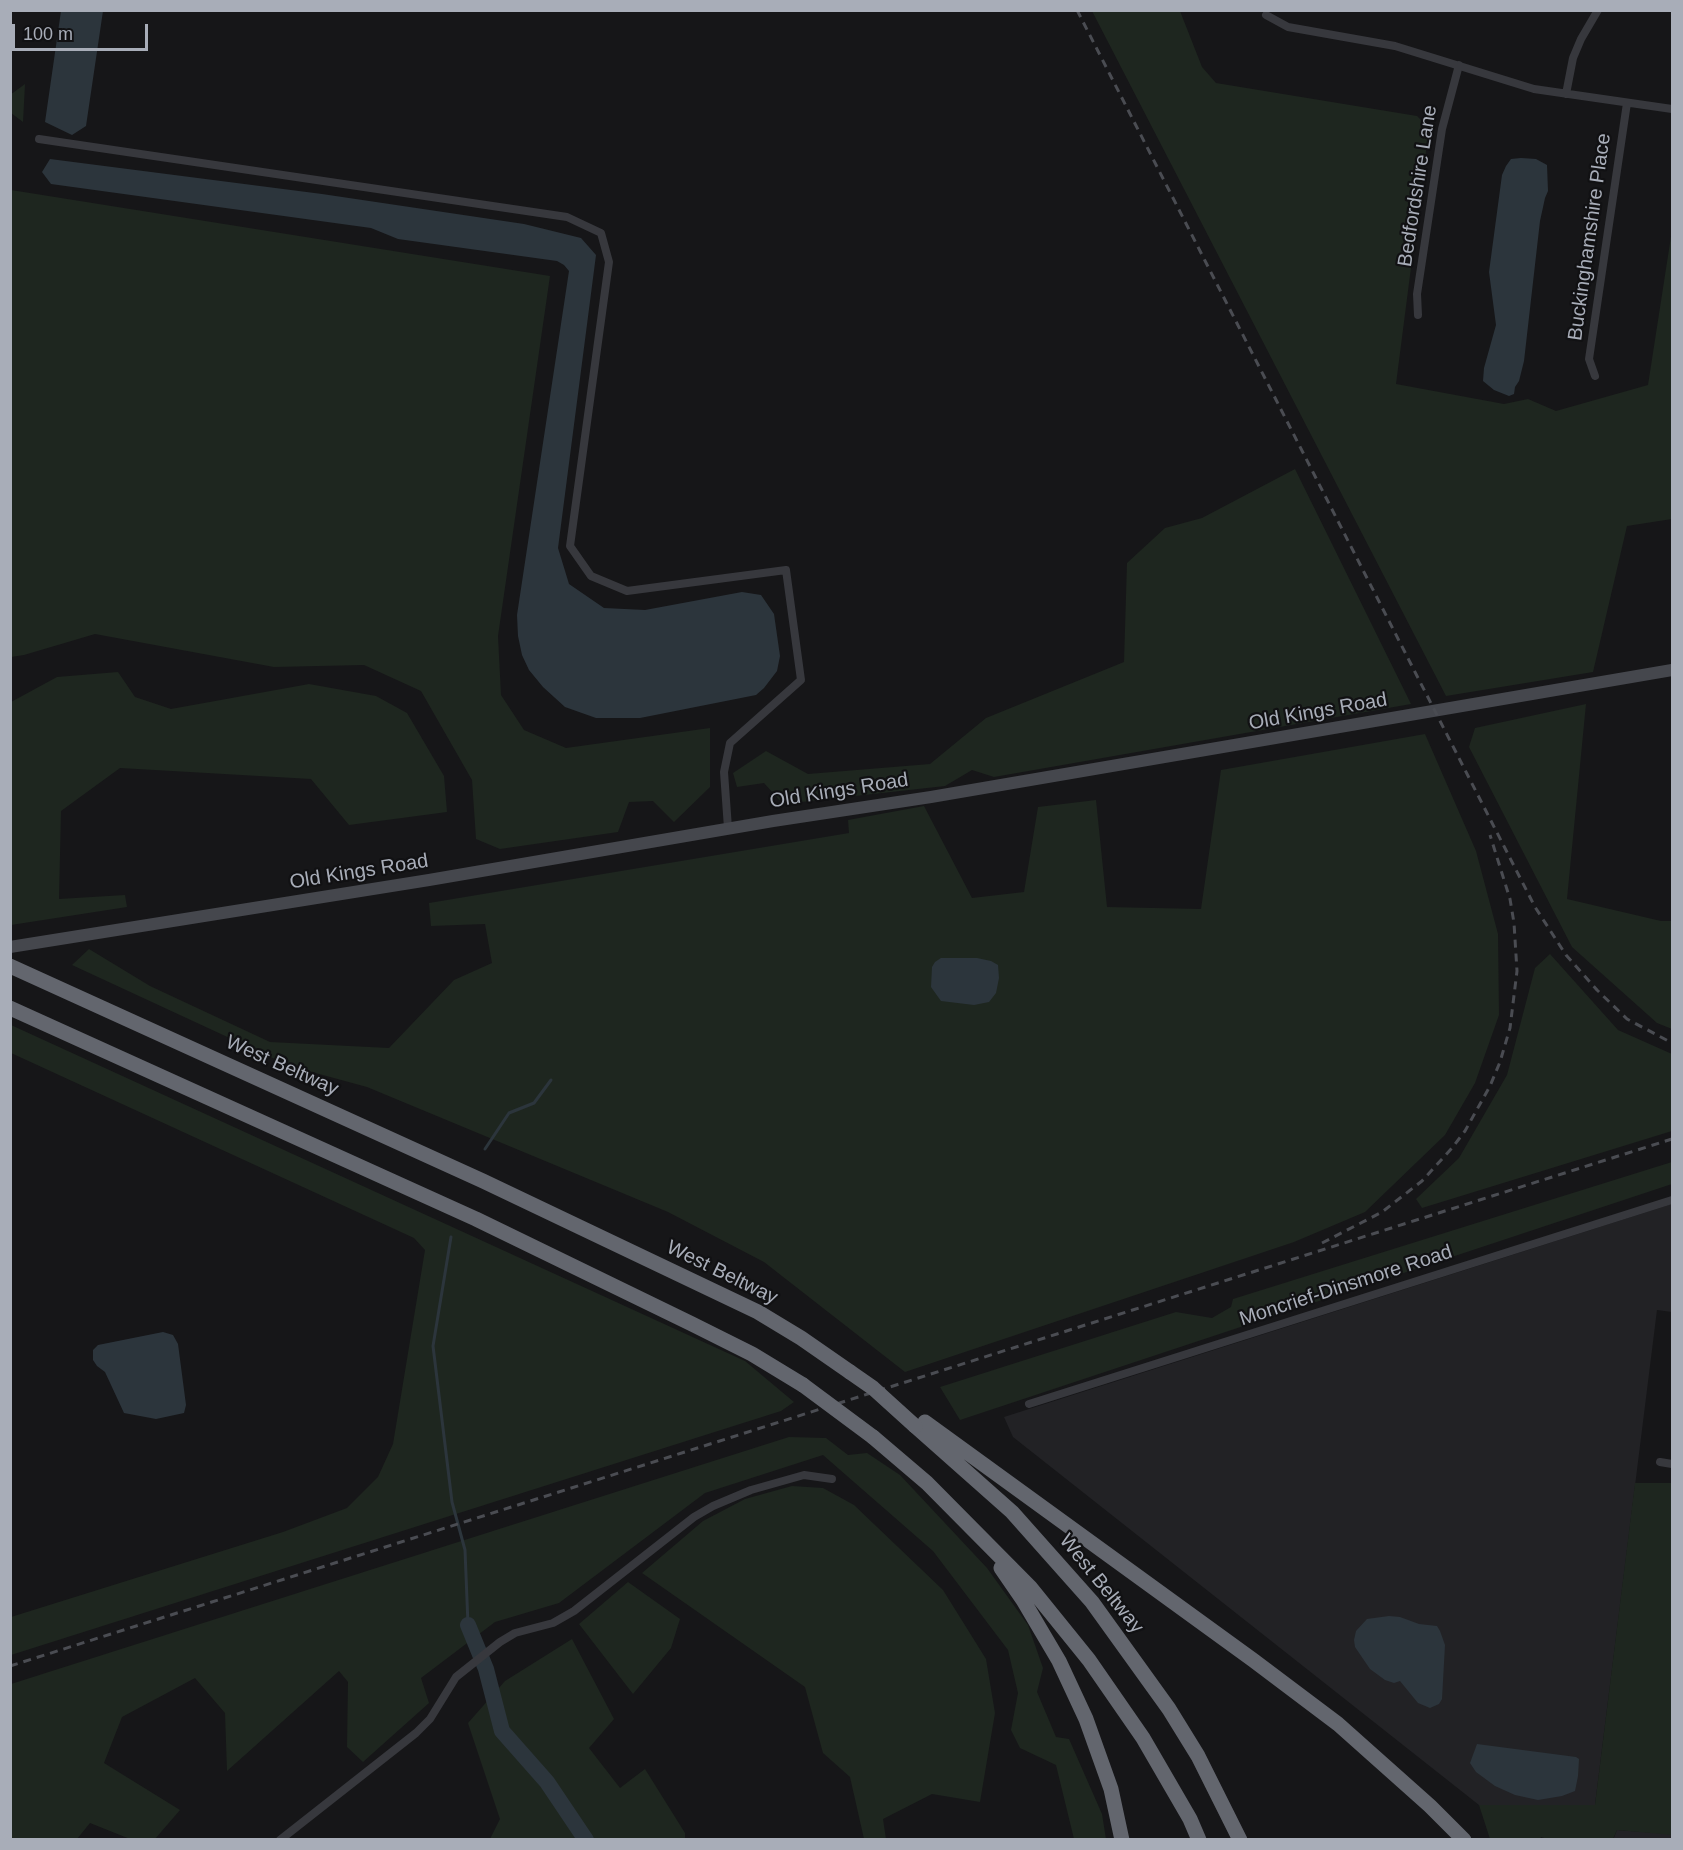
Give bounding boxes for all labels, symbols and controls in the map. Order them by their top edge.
scale bar [15,12,152,50]
text: 100 m [23,24,73,44]
street label: Bedfordshire Lane [1393,103,1443,269]
street label: Buckinghamshire Place [1564,132,1616,342]
street label: Old Kings Road [1247,688,1389,736]
street label: Old Kings Road [768,768,910,814]
street label: Old Kings Road [288,849,430,895]
street label: West Beltway [222,1030,342,1102]
street label: West Beltway [662,1236,782,1310]
street label: Moncrief-Dinsmore Road [1237,1240,1455,1332]
street label: West Beltway [1054,1530,1148,1638]

